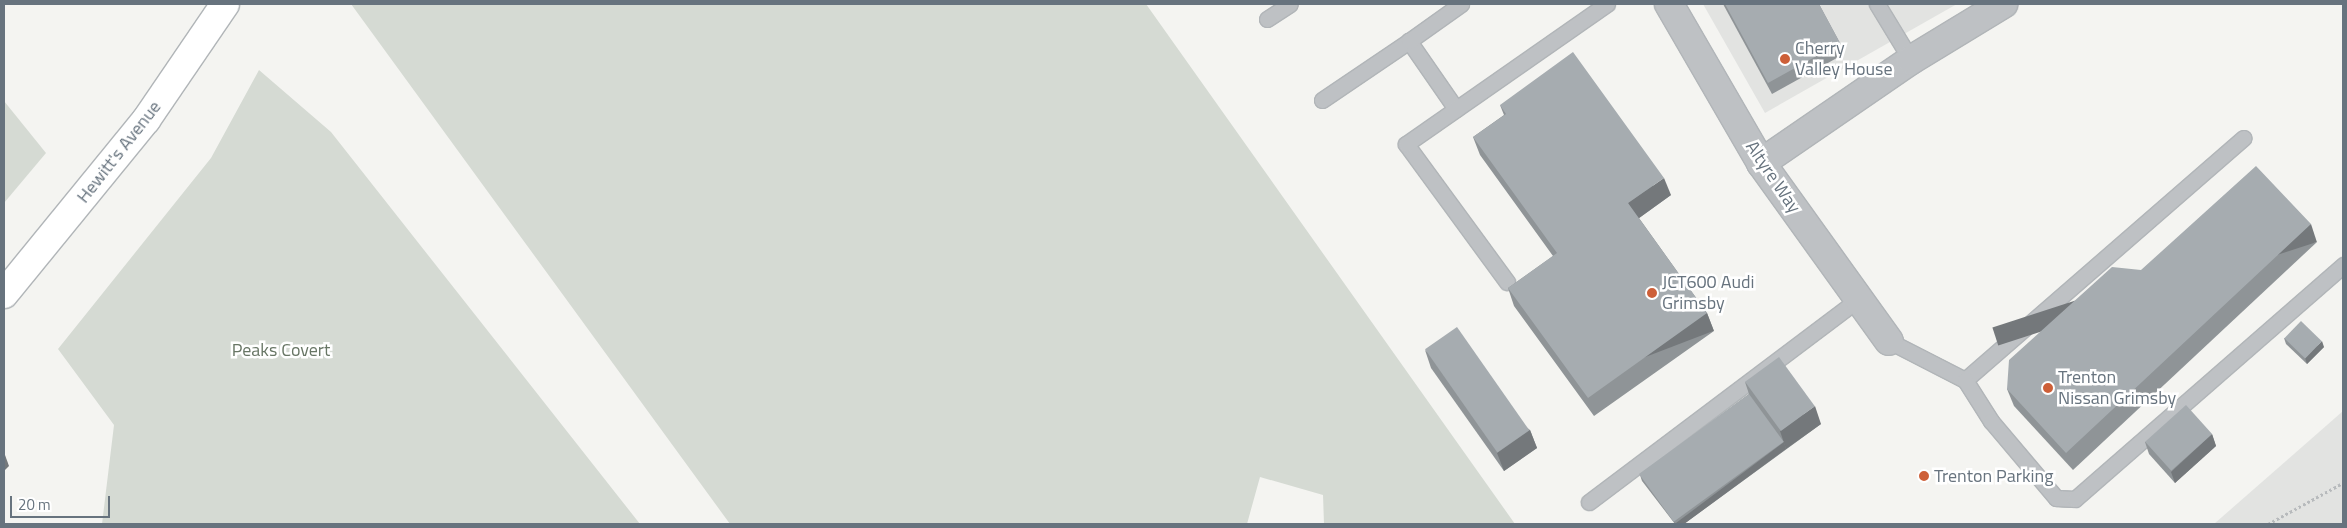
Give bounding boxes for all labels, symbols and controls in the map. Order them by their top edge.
place label: Cherry Valley House [1795,38,1892,80]
marker: Cherry Valley House [1779,53,1791,65]
street label: Hewitt's Avenue [72,97,166,207]
street label: Altyre Way [1741,137,1805,217]
place label: JCT600 Audi Grimsby [1662,272,1754,314]
marker: JCT600 Audi Grimsby [1646,287,1658,299]
park label: Peaks Covert [232,339,330,361]
place label: Trenton Nissan Grimsby [2058,367,2176,409]
marker: Trenton Nissan Grimsby [2042,382,2054,394]
place label: Trenton Parking [1934,465,2053,487]
marker: Trenton Parking [1918,470,1930,482]
scale bar [12,486,112,518]
text: 20 m [18,493,51,516]

